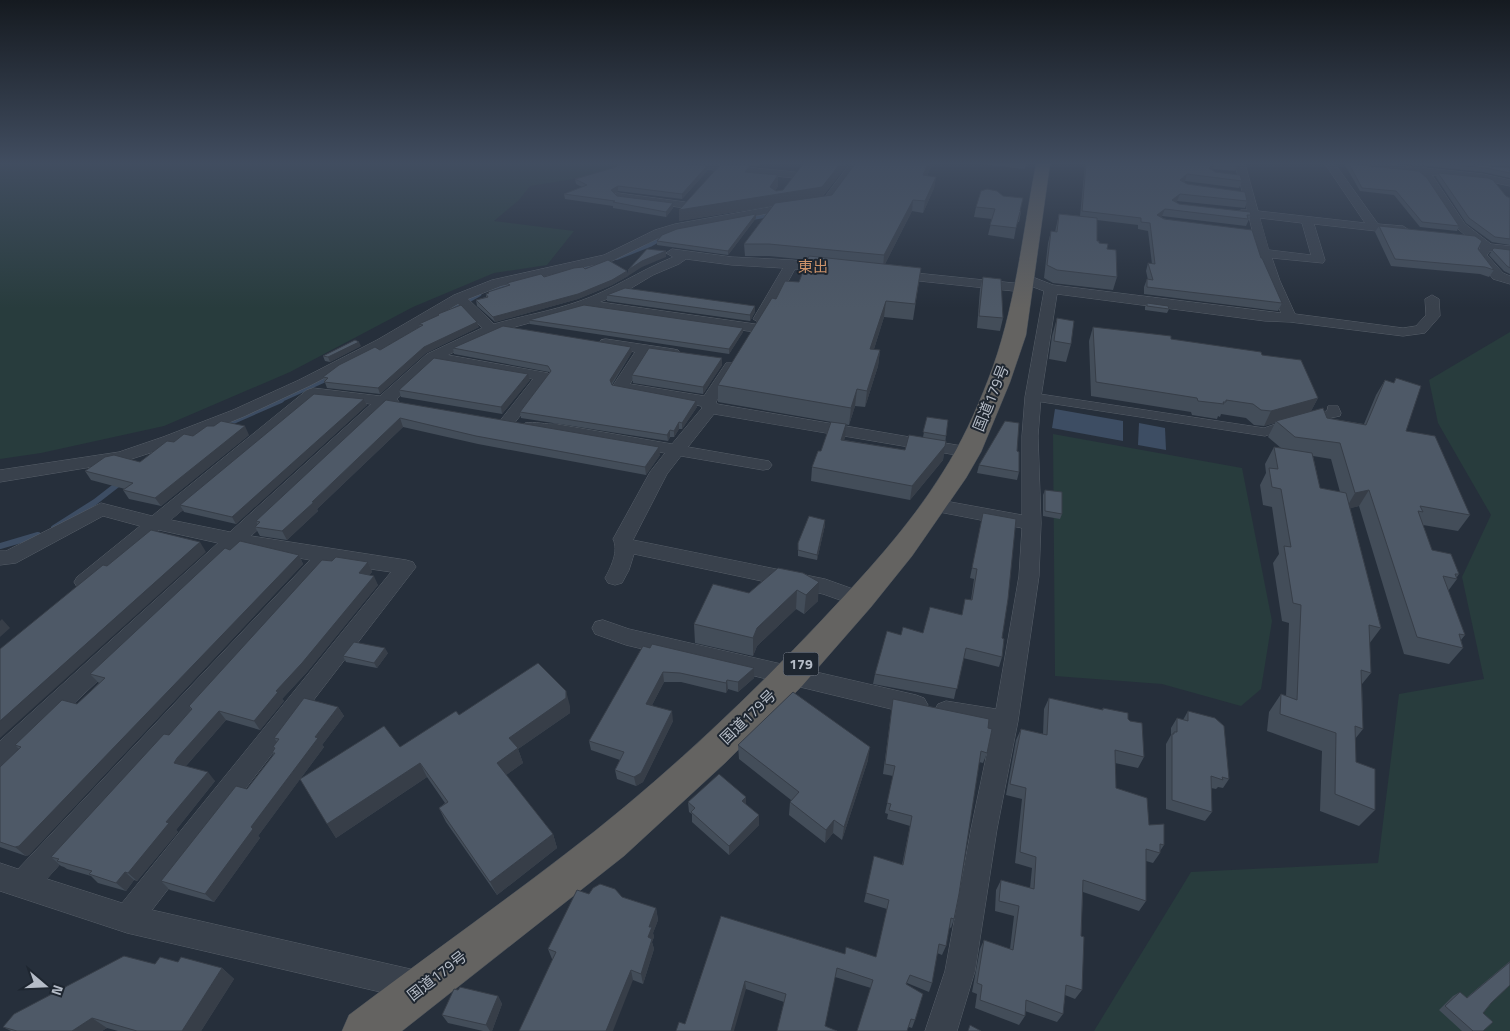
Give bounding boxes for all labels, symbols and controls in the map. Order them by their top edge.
district label: 東出 [798,255,828,278]
street label: 国道179号 [967,361,1014,435]
road number: 179 [784,652,818,676]
street label: 国道179号 [714,684,781,749]
street label: 国道179号 [402,945,471,1006]
north arrow [20,961,70,1011]
text: N [46,982,69,998]

